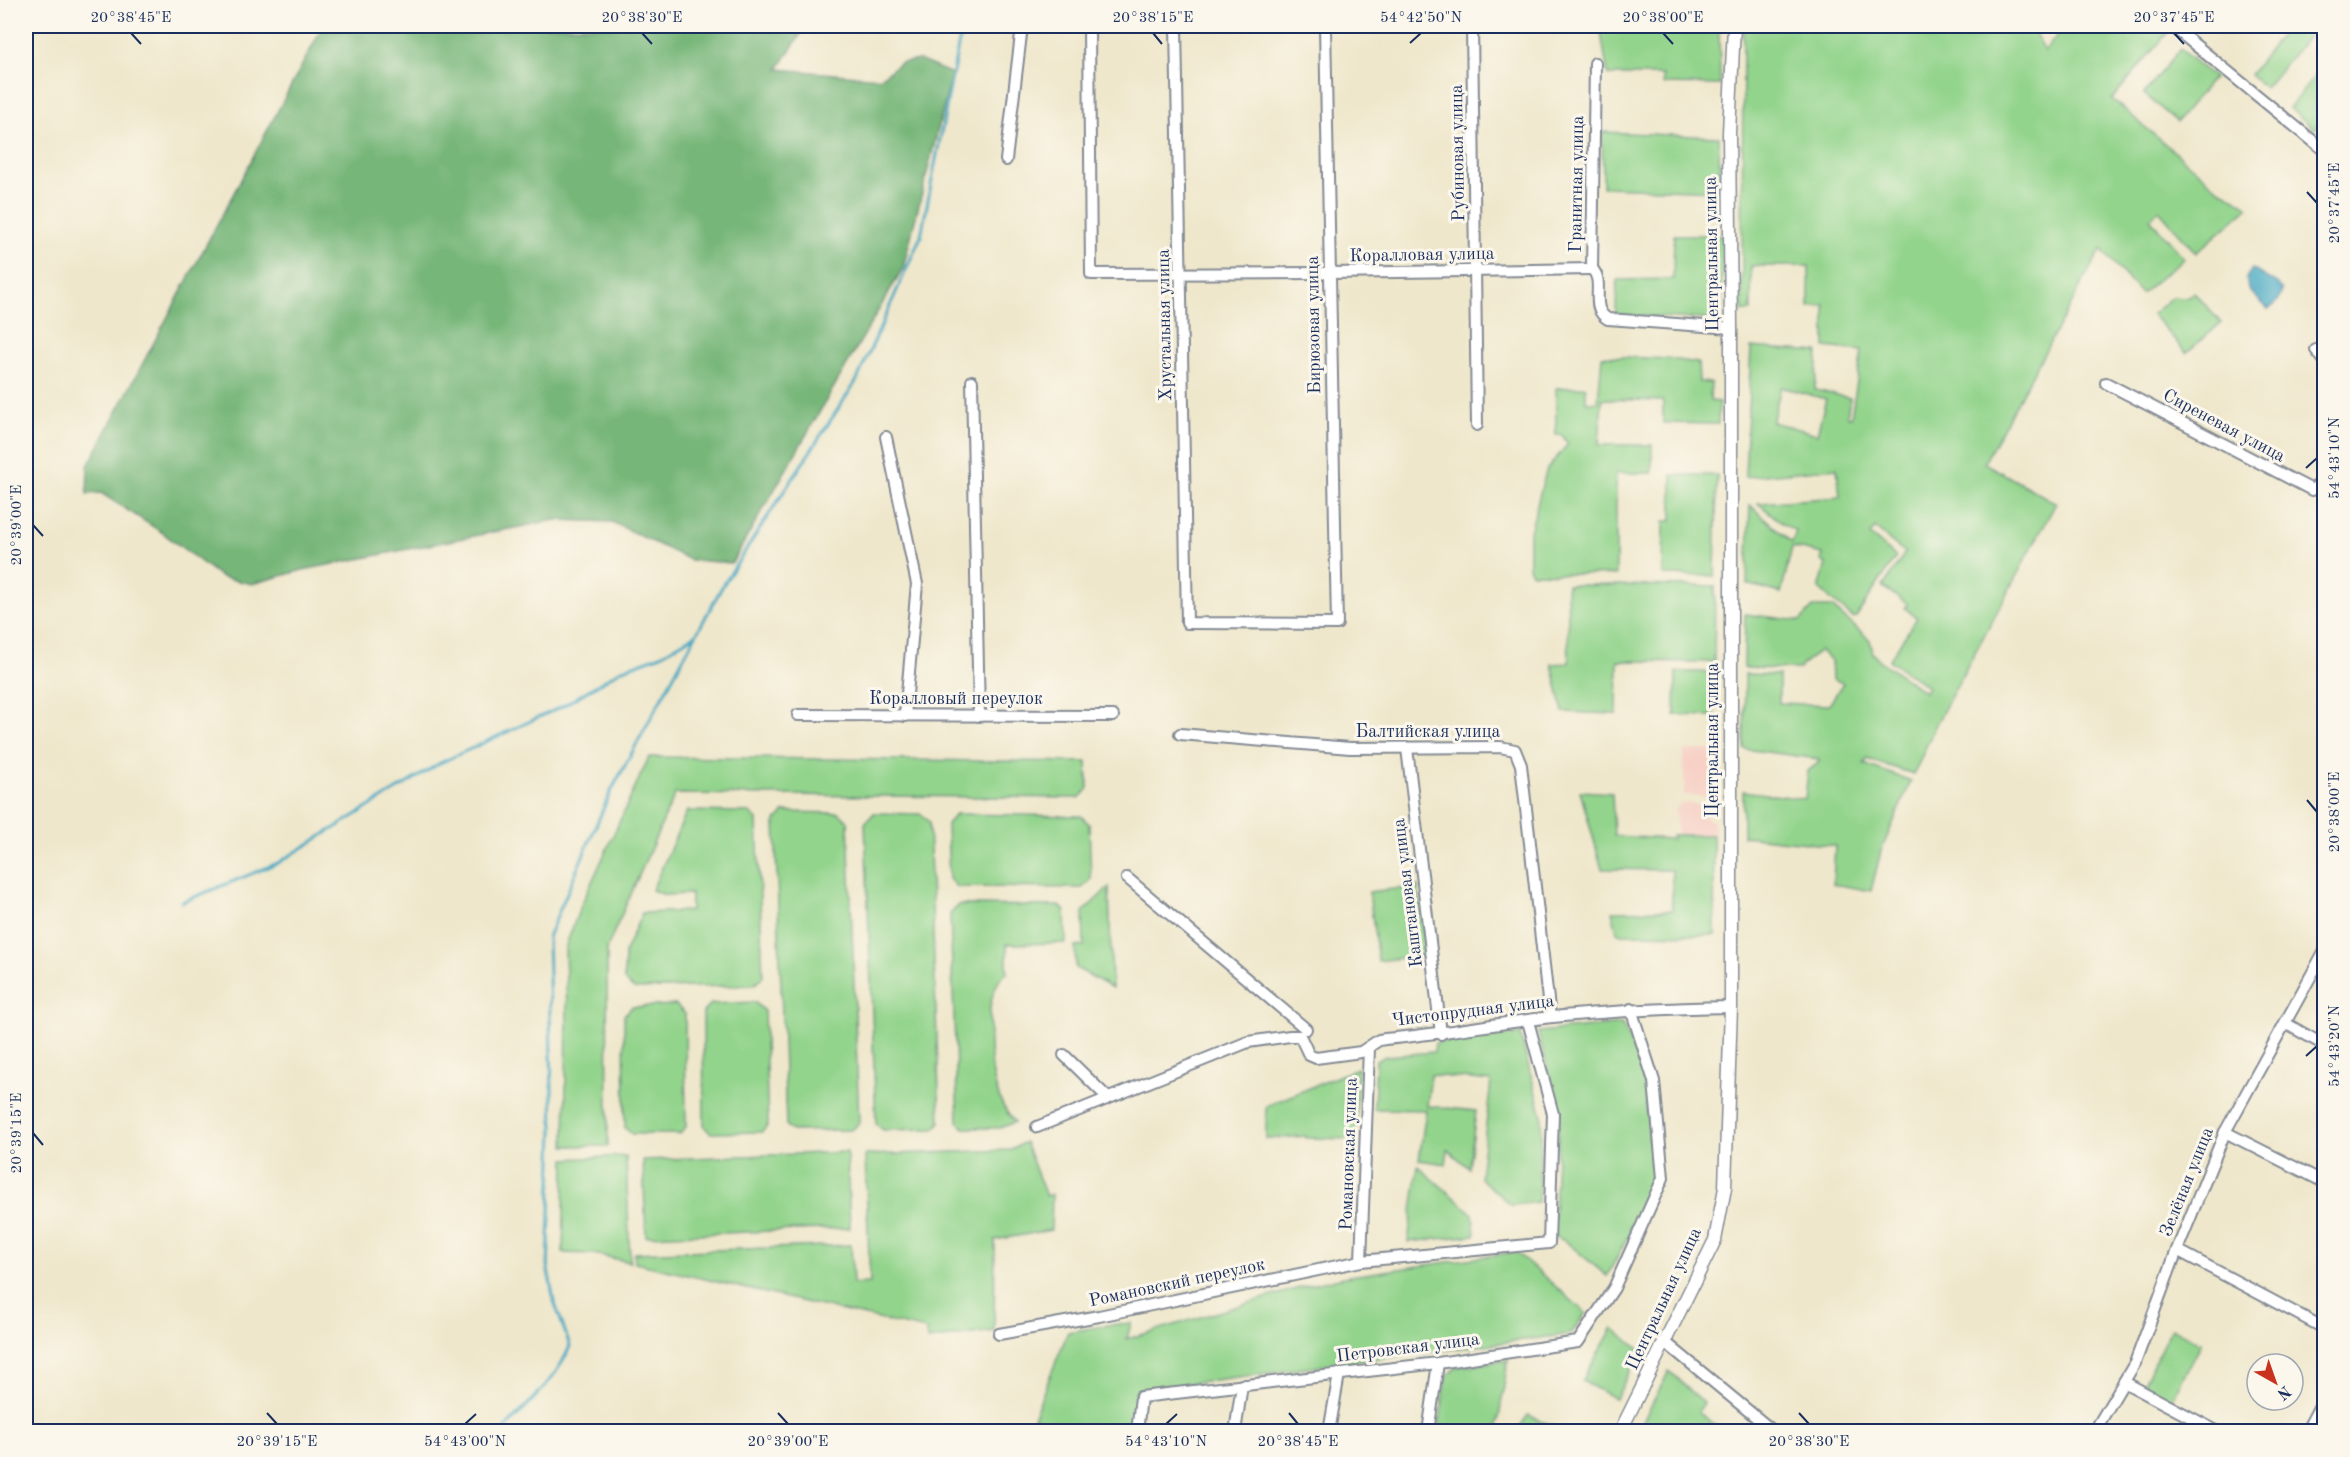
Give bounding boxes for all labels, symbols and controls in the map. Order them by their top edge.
text: 20°38'45"E [91,11,171,26]
text: 20°38'30"E [602,11,682,26]
text: 20°38'15"E [1113,11,1193,26]
text: 54°42'50"N [1380,11,1462,26]
text: 20°38'00"E [1623,11,1703,26]
text: 20°37'45"E [2134,11,2214,26]
street label: Рубиновая улица [1448,84,1468,222]
street label: Гранитная улица [1567,115,1587,253]
text: 20°37'45"E [2328,163,2343,243]
street label: Центральная улица [1702,176,1722,332]
street label: Коралловая улица [1349,245,1495,265]
street label: Хрустальная улица [1155,249,1175,401]
street label: Бирюзовая улица [1304,256,1324,394]
street label: Сиреневая улица [2160,386,2288,466]
text: 54°43'10"N [2328,417,2343,499]
text: 20°39'00"E [10,485,25,565]
street label: Центральная улица [1704,662,1722,817]
street label: Коралловый переулок [869,690,1043,708]
street label: Балтийская улица [1356,723,1501,741]
text: 20°38'00"E [2328,772,2343,852]
street label: Каштановая улица [1390,817,1426,968]
street label: Чистопрудная улица [1391,992,1555,1030]
text: 54°43'20"N [2328,1005,2343,1087]
street label: Романовская улица [1337,1077,1361,1231]
text: 20°39'15"E [10,1093,25,1173]
street label: Зелёная улица [2157,1125,2217,1239]
street label: Центральная улица [1623,1225,1705,1373]
street label: Романовский переулок [1087,1256,1267,1310]
street label: Петровская улица [1335,1330,1481,1366]
north arrow [2245,1352,2305,1412]
text: N [2273,1382,2293,1403]
text: 20°39'15"E [237,1435,317,1450]
text: 54°43'00"N [424,1435,506,1450]
text: 20°39'00"E [748,1435,828,1450]
text: 54°43'10"N [1125,1435,1207,1450]
text: 20°38'45"E [1258,1435,1338,1450]
text: 20°38'30"E [1769,1435,1849,1450]

